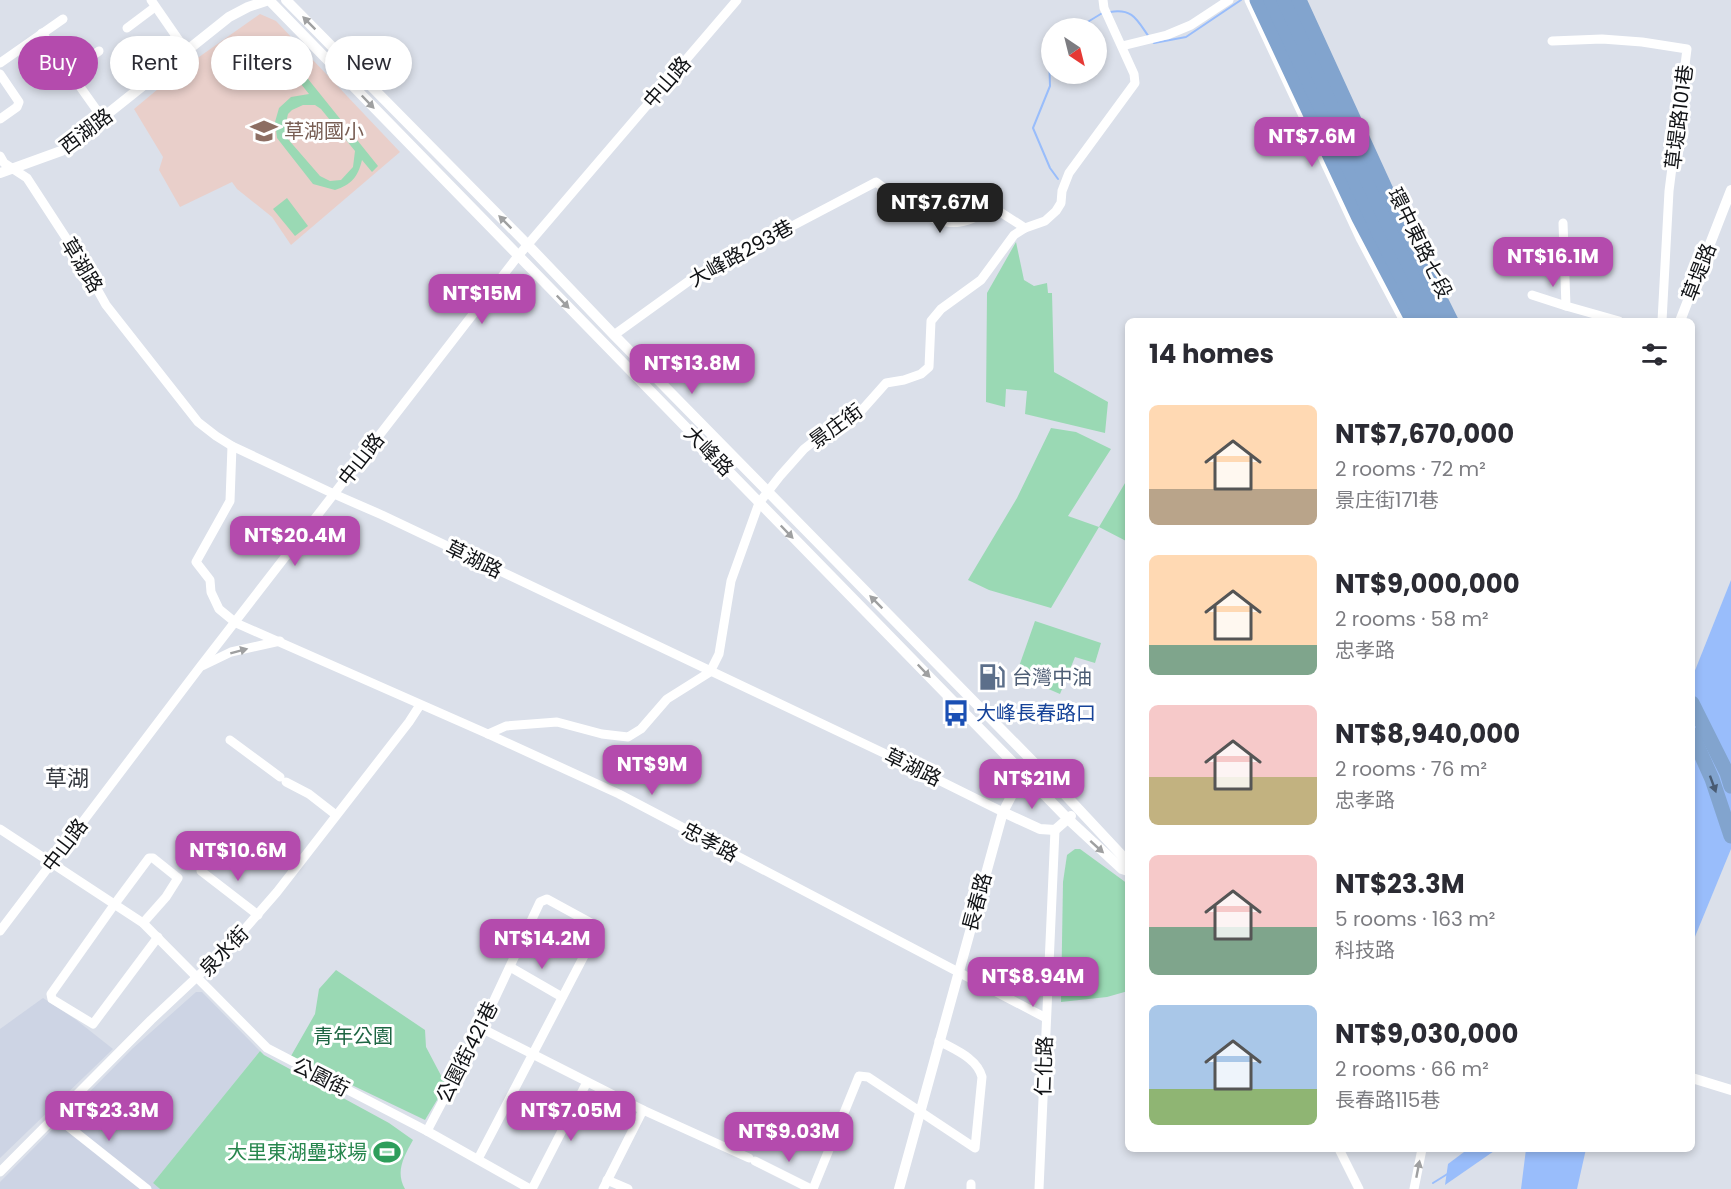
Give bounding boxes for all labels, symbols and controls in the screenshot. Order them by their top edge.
one-way arrow [302,16,316,31]
north arrow [1041,18,1107,84]
map controls [1041,18,1107,84]
chip: Buy [18,36,98,90]
chip: Rent [110,36,199,90]
chip: Filters [211,36,313,90]
chip: New [325,36,412,90]
street label: 中山路 [637,50,697,114]
street label: 草堤路101巷 [1659,63,1699,171]
one-way arrow [361,94,375,108]
street label: 西湖路 [54,102,118,160]
school or university icon: 草湖國小 [249,116,279,146]
place label: 草湖國小 [284,117,364,145]
pin: NT$7.6M [1257,117,1367,168]
text: NT$7.6M [1268,122,1356,150]
pin: NT$7.67M [878,183,1002,234]
street label: 環中東路七段 [1381,183,1459,303]
text: NT$7.67M [891,188,989,216]
street label: 大峰路293巷 [684,213,798,293]
one-way arrow [499,215,513,229]
street label: 草湖路 [55,232,109,298]
pin: NT$16.1M [1491,237,1615,288]
street label: 草堤路 [1675,239,1723,305]
text: NT$16.1M [1507,242,1599,270]
pin: NT$15M [433,274,531,325]
text: NT$15M [443,279,521,307]
one-way arrow [556,294,570,309]
text: 14 homes [1149,336,1274,372]
icon: filters [1638,338,1671,371]
pin: NT$13.8M [630,344,754,395]
text: NT$13.8M [644,349,740,377]
street label: 景庄街 [804,397,868,455]
text: NT$7,670,000 [1335,416,1514,452]
street label: 大峰路 [678,420,740,482]
street label: 中山路 [331,427,391,491]
icon: home [1197,429,1269,501]
text: 2 rooms · 72 m² [1335,455,1486,483]
text: 景庄街171巷 [1335,486,1439,514]
pin: NT$20.4M [233,516,357,567]
text: NT$20.4M [244,521,346,549]
one-way arrow [780,524,794,539]
street label: 草湖路 [441,533,507,585]
text: NT$9,000,000 [1335,566,1520,602]
icon: home [1197,579,1269,651]
one-way arrow [869,595,883,609]
text: 2 rooms · 58 m² [1335,605,1489,633]
text: 忠孝路 [1335,636,1395,664]
one-way arrow [230,645,248,655]
fuel station icon: 台灣中油 [977,662,1007,692]
one-way arrow [916,663,930,677]
place label: 台灣中油 [1012,663,1092,691]
bus stop icon: 大峰長春路口 [941,698,971,728]
place label: 大峰長春路口 [976,699,1096,727]
text: NT$8,940,000 [1335,716,1520,752]
icon: home [1197,729,1269,801]
street label: 草湖路 [880,741,946,793]
pin: NT$9M [610,745,694,796]
text: NT$9M [617,750,687,778]
text: 2 rooms · 76 m² [1335,755,1487,783]
pin: NT$21M [983,759,1081,810]
district label: 草湖 [45,763,89,794]
text: NT$21M [993,764,1071,792]
one-way arrow [1709,775,1719,793]
text: 忠孝路 [1335,786,1395,814]
street label: 中山路 [36,813,94,877]
street label: 忠孝路 [677,816,743,868]
pin: NT$10.6M [176,831,300,882]
text: NT$10.6M [189,836,287,864]
one-way arrow [1089,840,1104,853]
text: NT$23.3M [1335,866,1465,902]
street label: 長春路 [956,869,998,935]
icon: home [1197,879,1269,951]
text: 5 rooms · 163 m² [1335,905,1495,933]
pin: NT$14.2M [480,919,604,970]
street label: 泉水街 [193,920,255,982]
text: NT$14.2M [494,924,590,952]
text: 科技路 [1335,936,1395,964]
pin: NT$8.94M [971,957,1095,1008]
text: NT$8.94M [982,962,1084,990]
street label: 公園街421巷 [429,996,505,1108]
text: NT$9,030,000 [1335,1016,1518,1052]
park label: 青年公園 [313,1022,393,1050]
icon: home [1197,1029,1269,1101]
street label: 仁化路 [1029,1036,1059,1096]
street label: 公園街 [288,1051,354,1103]
text: 2 rooms · 66 m² [1335,1055,1489,1083]
text: 長春路115巷 [1335,1086,1440,1114]
pin: NT$23.3M [47,1091,171,1142]
pin: NT$7.05M [509,1091,633,1142]
text: NT$23.3M [59,1096,159,1124]
text: NT$7.05M [521,1096,621,1124]
pin: NT$9.03M [727,1112,851,1163]
text: NT$9.03M [738,1117,840,1145]
sports icon: 大里東湖壘球場 [372,1137,402,1167]
place label: 大里東湖壘球場 [227,1138,367,1166]
one-way arrow [1414,1159,1423,1178]

